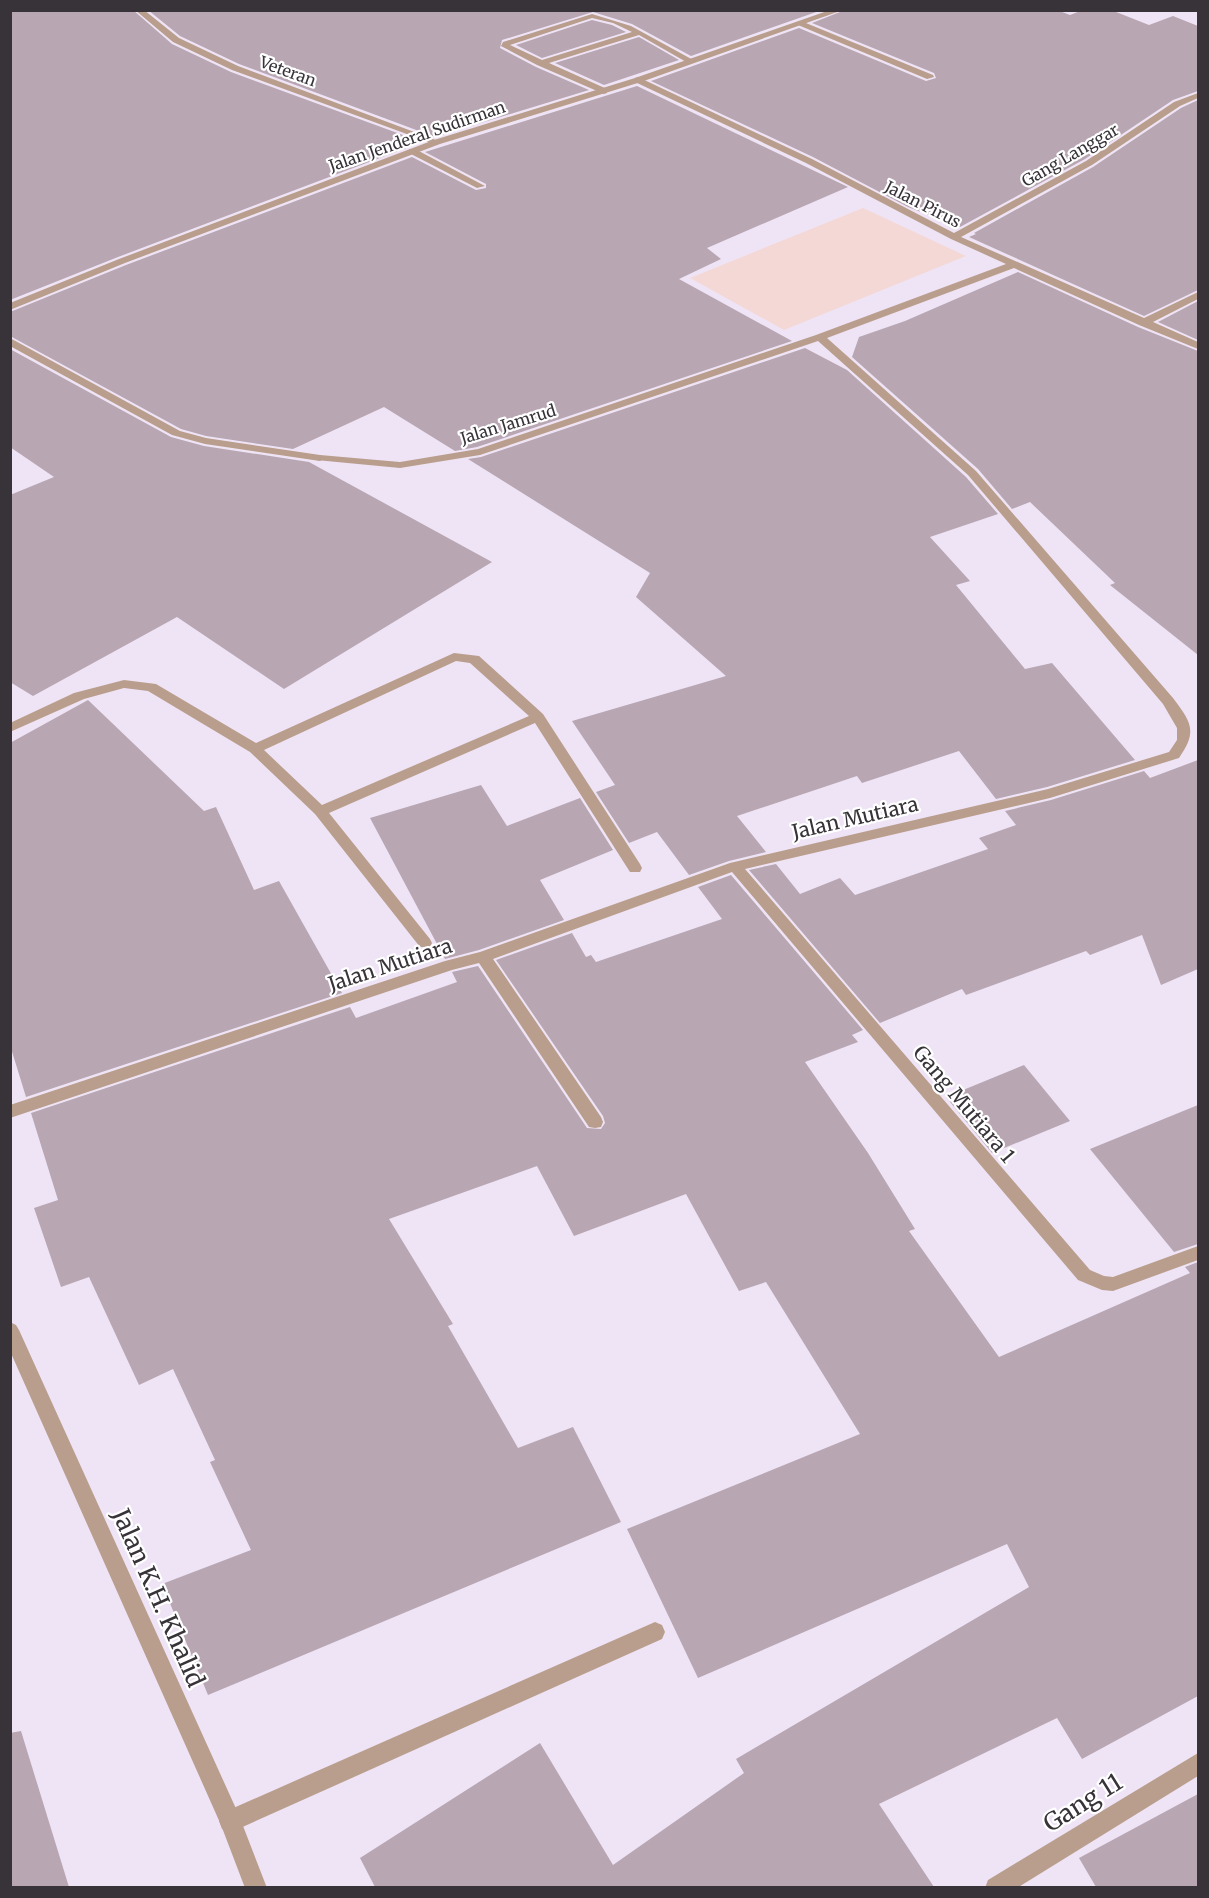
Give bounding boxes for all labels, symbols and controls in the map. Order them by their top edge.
street label: Veteran [256,51,319,91]
street label: Jalan Jenderal Sudirman [325,96,508,176]
street label: Gang Langgar [1018,119,1122,191]
street label: Jalan Pirus [881,176,964,232]
street label: Jalan Jamrud [457,400,558,448]
street label: Jalan Mutiara [788,791,921,844]
street label: Jalan Mutiara [324,933,455,997]
street label: Gang Mutiara 1 [908,1040,1021,1167]
street label: Jalan K.H. Khalid [105,1503,212,1692]
street label: Gang 11 [1038,1766,1128,1839]

